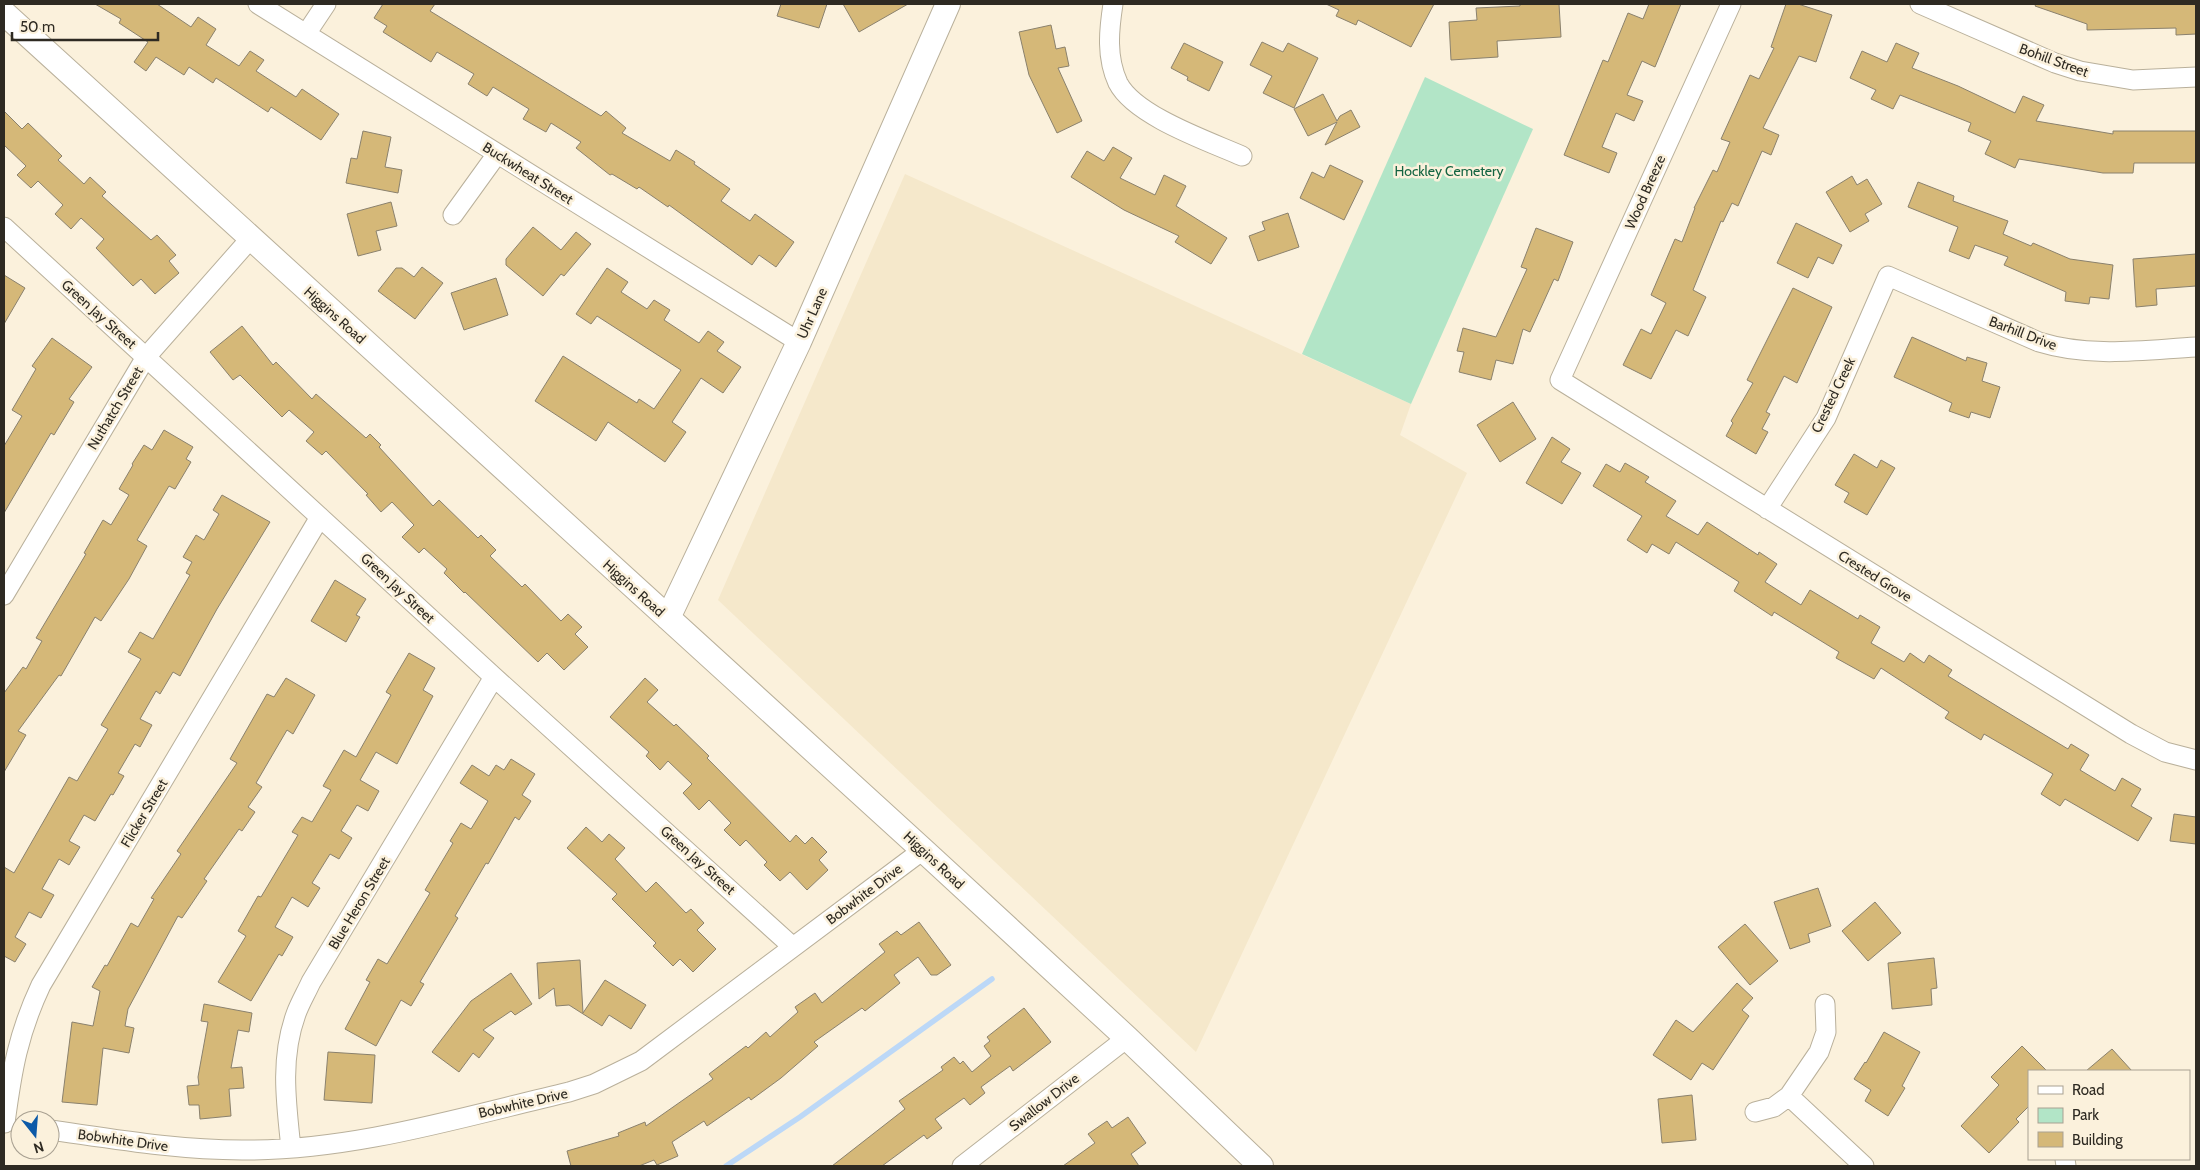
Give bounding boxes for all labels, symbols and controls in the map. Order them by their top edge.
scale bar [12,10,159,42]
text: 50 m [20,18,55,36]
street label: Bohill Street [2017,39,2091,81]
street label: Buckwheat Street [479,138,577,208]
street label: Wood Breeze [1621,152,1669,232]
park label: Hockley Cemetery [1395,162,1503,180]
street label: Green Jay Street [58,276,141,353]
street label: Higgins Road [300,283,370,347]
street label: Uhr Lane [793,285,831,341]
street label: Barhill Drive [1987,312,2059,354]
street label: Crested Creek [1807,354,1859,436]
street label: Nuthatch Street [83,363,147,453]
street label: Crested Grove [1835,546,1915,606]
street label: Green Jay Street [357,549,439,627]
street label: Higgins Road [599,556,669,620]
street label: Flicker Street [117,775,172,850]
street label: Green Jay Street [657,822,740,899]
street label: Higgins Road [900,827,968,893]
street label: Blue Heron Street [324,853,394,953]
street label: Bobwhite Drive [822,859,906,929]
street label: Swallow Drive [1005,1069,1083,1135]
legend [2028,1070,2190,1160]
text: Road [2072,1081,2105,1099]
street label: Bobwhite Drive [477,1084,569,1122]
text: Park [2072,1106,2099,1124]
north arrow [10,1110,60,1160]
street label: Bobwhite Drive [77,1125,169,1155]
text: Building [2072,1131,2123,1149]
text: N [31,1137,46,1157]

